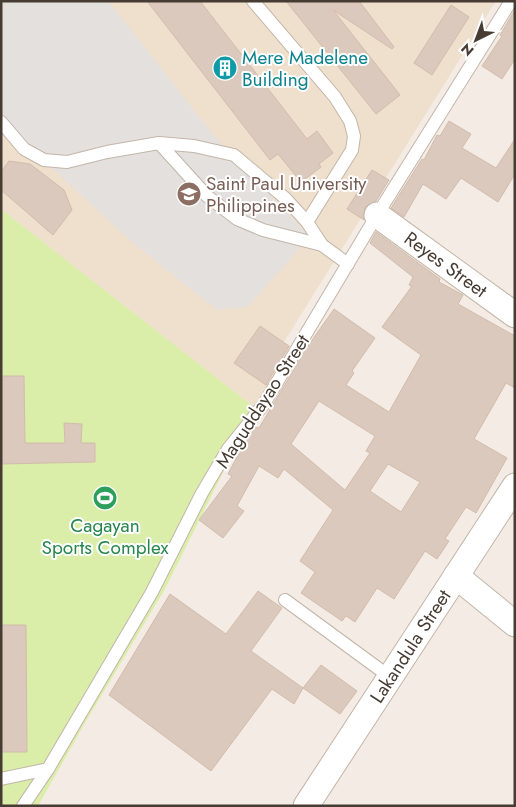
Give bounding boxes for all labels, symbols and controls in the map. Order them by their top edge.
north arrow [451,15,501,65]
text: N [456,39,478,61]
place label: Mere Madelene Building [242,44,368,93]
building icon: Mere Madelene Building [212,55,238,81]
place label: Saint Paul University Philippines [206,170,367,219]
school or university icon: Saint Paul University Philippines [176,181,202,207]
street label: Reyes Street [399,225,493,304]
street label: Maguddayao Street [209,329,316,474]
sports icon: Cagayan Sports Complex [92,485,118,511]
place label: Cagayan Sports Complex [42,512,168,561]
street label: Lakandula Street [364,584,458,708]

